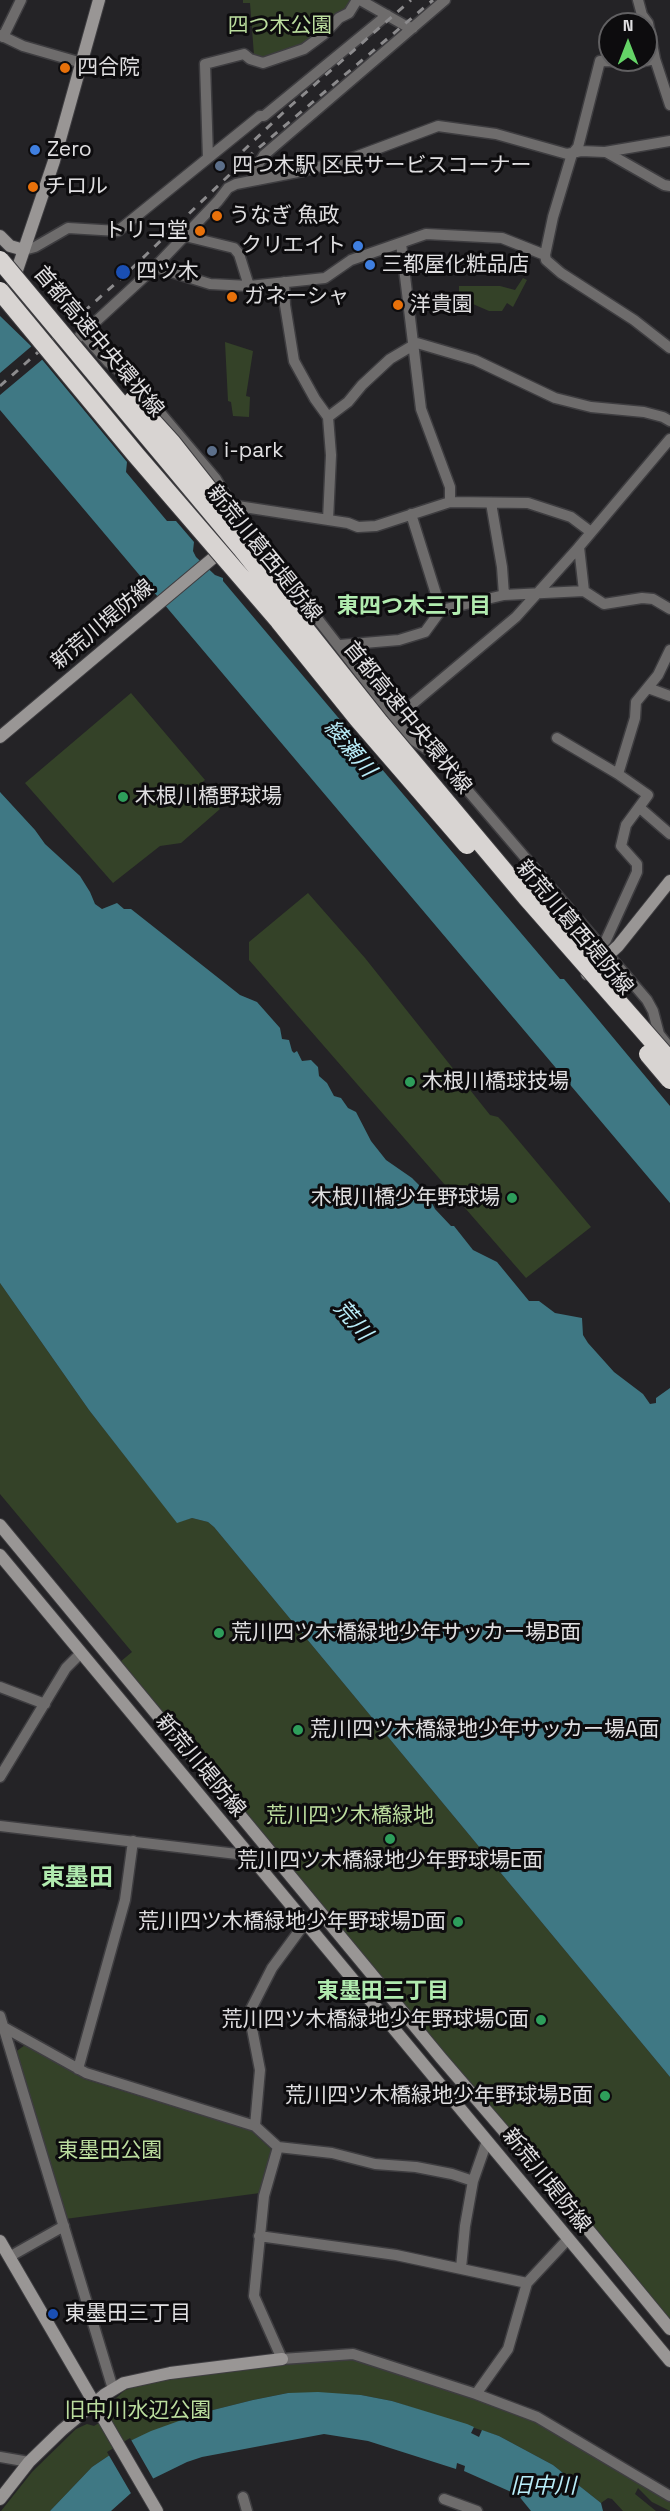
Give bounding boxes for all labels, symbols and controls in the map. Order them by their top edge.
north arrow [598,12,658,72]
park label: 四つ木公園 [228,13,332,39]
text: N [623,15,633,36]
place label: 四合院 [77,55,140,81]
marker: 四合院 [58,61,72,75]
place label: Zero [47,137,92,163]
marker: Zero [28,143,42,157]
place label: 四つ木駅 区民サービスコーナー [232,153,531,179]
marker: 四つ木駅 区民サービスコーナー [213,159,227,173]
place label: チロル [45,174,108,200]
marker: チロル [26,180,40,194]
place label: うなぎ 魚政 [229,203,339,229]
marker: うなぎ 魚政 [210,209,224,223]
place label: トリコ堂 [104,218,188,244]
marker: トリコ堂 [193,224,207,238]
place label: クリエイト [241,233,346,259]
marker: クリエイト [351,239,365,253]
place label: 三都屋化粧品店 [382,252,529,278]
marker: 三都屋化粧品店 [363,258,377,272]
place label: 四ツ木 [136,259,199,285]
street label: 首都高速中央環状線 [28,262,168,422]
marker: 四ツ木 [114,263,132,281]
place label: ガネーシャ [244,284,349,310]
marker: ガネーシャ [225,290,239,304]
place label: 洋貴園 [410,292,473,318]
marker: 洋貴園 [391,298,405,312]
place label: i-park [224,438,284,464]
marker: i-park [205,444,219,458]
street label: 新荒川葛西堤防線 [201,481,327,627]
street label: 新荒川堤防線 [47,575,159,675]
district label: 東四つ木三丁目 [337,594,491,620]
street label: 首都高速中央環状線 [338,637,476,799]
water label: 綾瀬川 [318,715,380,783]
place label: 木根川橋野球場 [135,784,282,810]
marker: 木根川橋野球場 [116,790,130,804]
street label: 新荒川葛西堤防線 [510,856,638,1000]
place label: 木根川橋球技場 [422,1069,569,1095]
marker: 木根川橋球技場 [403,1075,417,1089]
place label: 木根川橋少年野球場 [311,1185,500,1211]
marker: 木根川橋少年野球場 [505,1191,519,1205]
water label: 荒川 [328,1296,376,1346]
place label: 荒川四ツ木橋緑地少年サッカー場B面 [231,1620,581,1646]
marker: 荒川四ツ木橋緑地少年サッカー場B面 [212,1626,226,1640]
street label: 新荒川堤防線 [150,1710,250,1822]
place label: 荒川四ツ木橋緑地少年サッカー場A面 [310,1717,659,1743]
marker: 荒川四ツ木橋緑地少年サッカー場A面 [291,1723,305,1737]
park label: 荒川四ツ木橋緑地 [266,1803,434,1829]
marker: 荒川四ツ木橋緑地少年野球場E面 [383,1832,397,1846]
place label: 荒川四ツ木橋緑地少年野球場E面 [237,1848,543,1874]
district label: 東墨田 [41,1864,113,1892]
place label: 荒川四ツ木橋緑地少年野球場D面 [138,1909,446,1935]
marker: 荒川四ツ木橋緑地少年野球場D面 [451,1915,465,1929]
district label: 東墨田三丁目 [317,1979,449,2005]
place label: 荒川四ツ木橋緑地少年野球場C面 [222,2007,529,2033]
marker: 荒川四ツ木橋緑地少年野球場C面 [534,2013,548,2027]
place label: 荒川四ツ木橋緑地少年野球場B面 [285,2083,593,2109]
marker: 荒川四ツ木橋緑地少年野球場B面 [598,2089,612,2103]
street label: 新荒川堤防線 [497,2124,595,2238]
park label: 東墨田公園 [58,2138,162,2164]
place label: 東墨田三丁目 [65,2301,191,2327]
marker: 東墨田三丁目 [46,2307,60,2321]
park label: 旧中川水辺公園 [65,2398,211,2424]
water label: 旧中川 [510,2474,576,2500]

